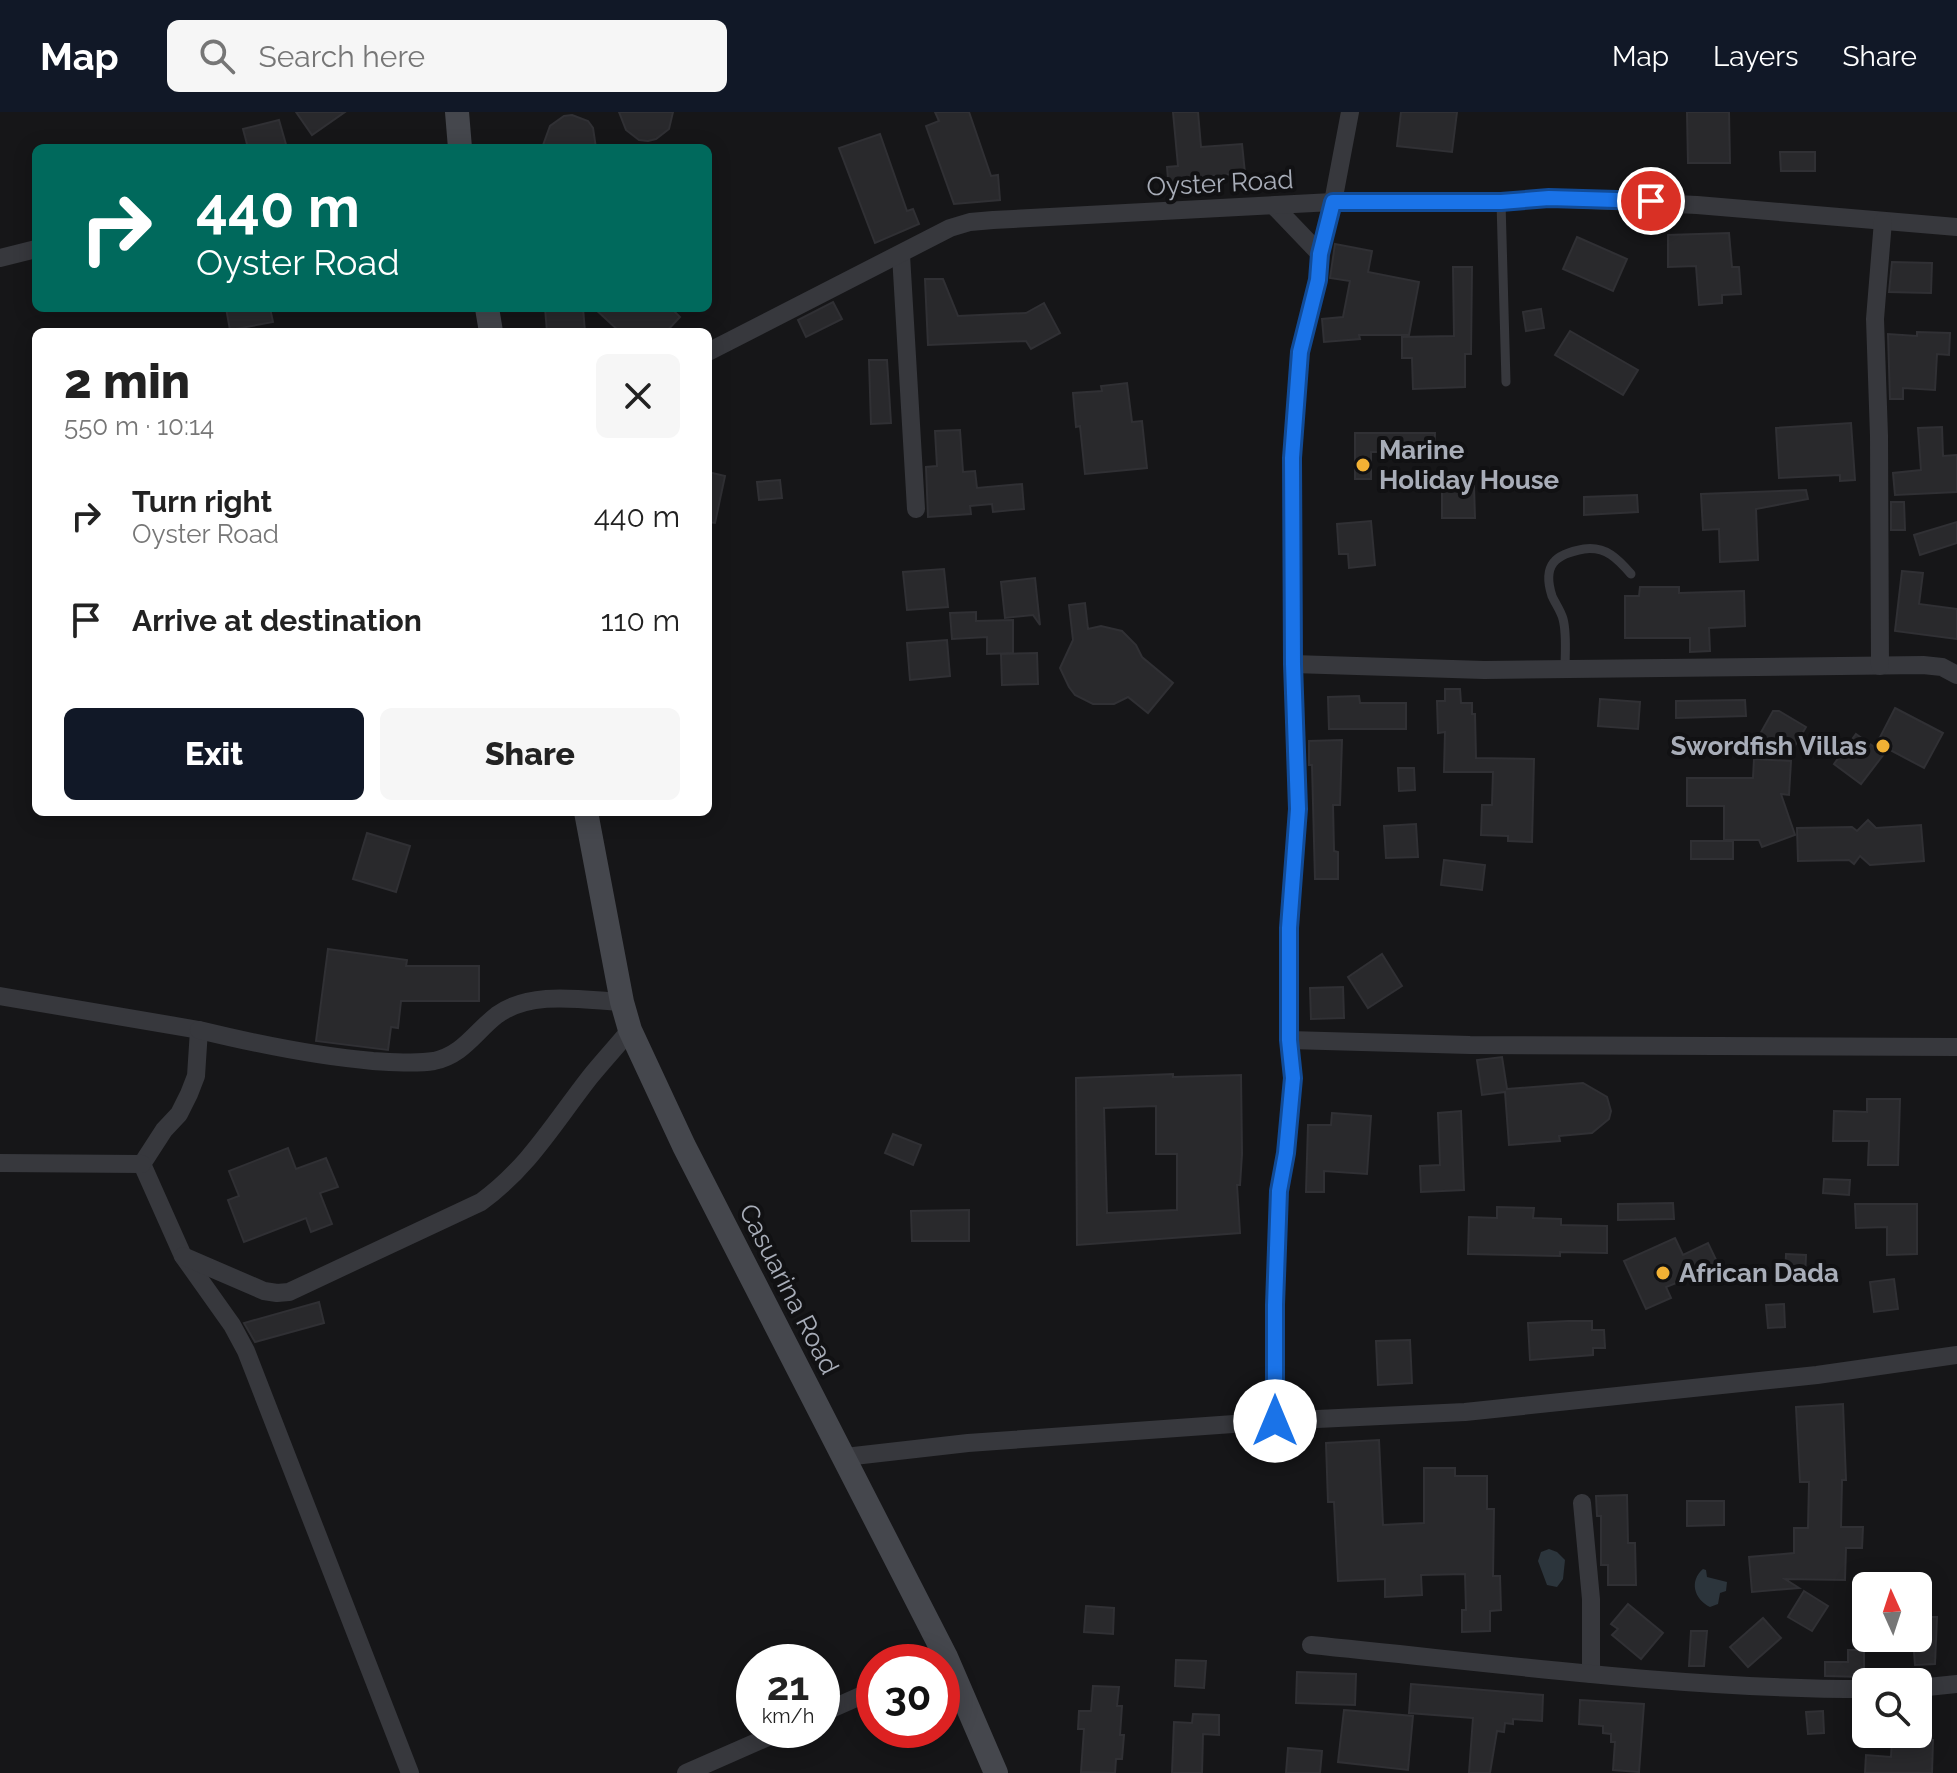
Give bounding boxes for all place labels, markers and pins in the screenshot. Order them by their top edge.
pin [1617,167,1685,235]
place label: Marine Holiday House [1379,435,1560,495]
marker: Marine Holiday House [1354,456,1372,474]
place label: Swordfish Villas [1671,731,1867,761]
marker: Swordfish Villas [1874,737,1892,755]
place label: African Dada [1679,1258,1839,1288]
marker: African Dada [1654,1264,1672,1282]

